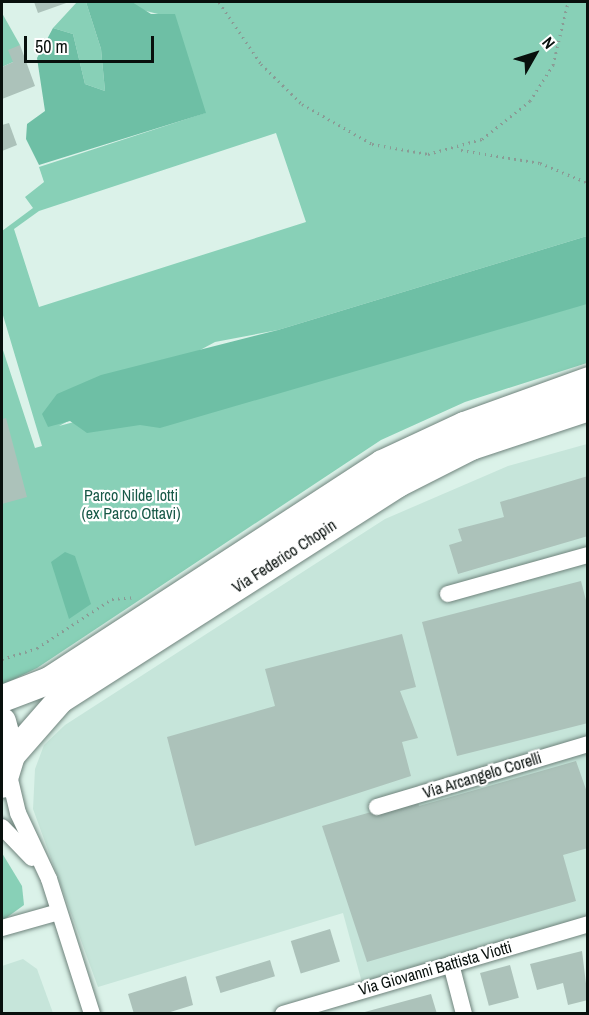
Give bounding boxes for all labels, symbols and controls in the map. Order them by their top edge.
scale bar [27,24,158,62]
north arrow [505,24,565,84]
text: N [537,32,561,53]
text: 50 m [35,34,68,59]
park label: Parco Nilde Iotti (ex Parco Ottavi) [81,485,181,523]
street label: Via Federico Chopin [228,515,340,597]
street label: Via Arcangelo Corelli [420,748,544,802]
street label: Via Giovanni Battista Viotti [356,937,514,999]

